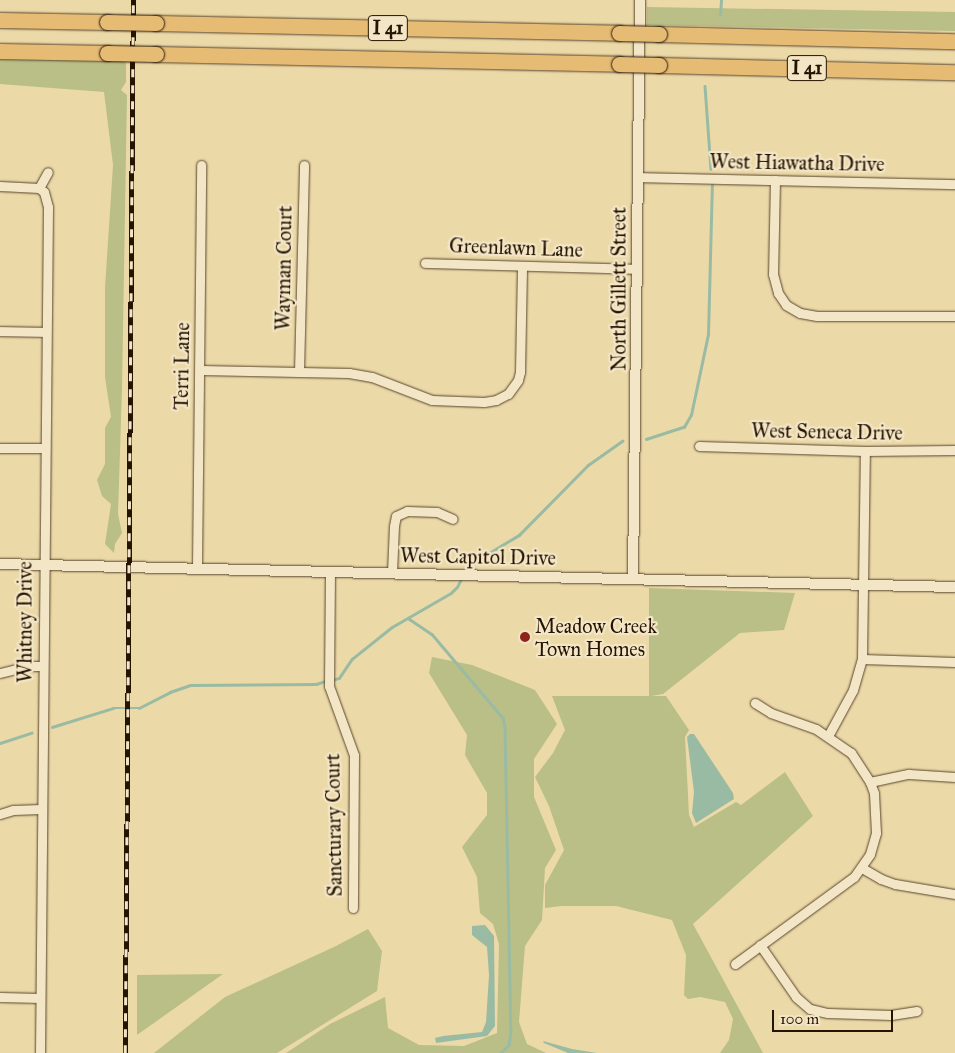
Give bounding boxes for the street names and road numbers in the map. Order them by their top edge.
road number: I 41 [367,12,409,44]
road number: I 41 [786,52,828,84]
street label: West Hiawatha Drive [709,149,885,177]
street label: Wayman Court [271,205,297,331]
street label: North Gillett Street [607,207,631,371]
street label: Greenlawn Lane [449,234,583,262]
street label: Terri Lane [169,322,195,410]
street label: West Seneca Drive [751,419,903,445]
street label: West Capitol Drive [400,544,556,570]
street label: Whitney Drive [13,561,37,683]
street label: Sancturary Court [321,753,347,897]

